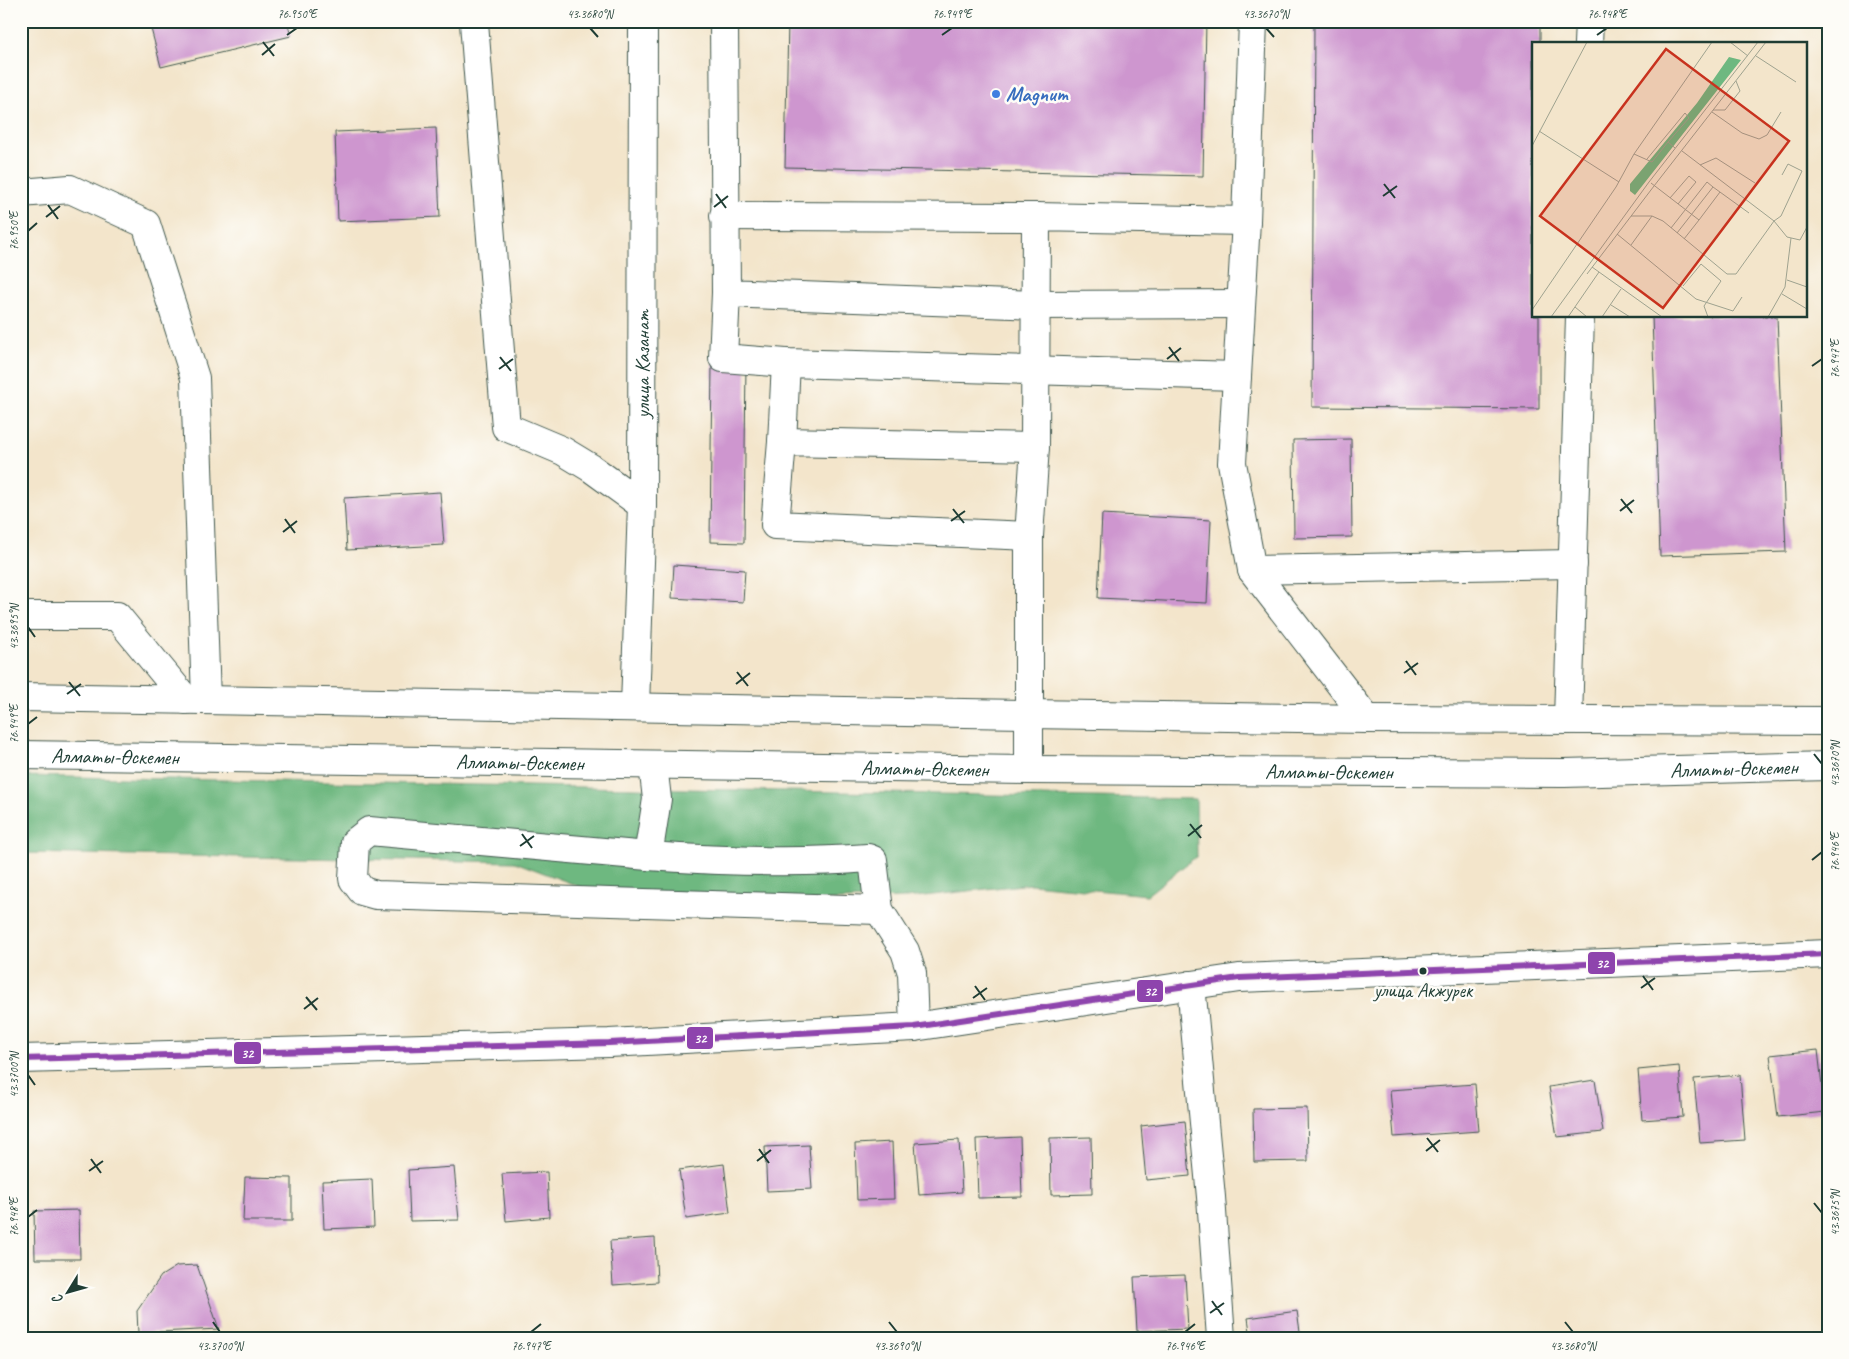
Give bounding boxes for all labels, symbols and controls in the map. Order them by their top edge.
text: 76.950°E [277,6,318,22]
text: 43.3680°N [567,6,614,22]
text: 76.949°E [932,6,973,22]
text: 43.3670°N [1243,6,1290,22]
text: 76.948°E [1587,6,1628,22]
inset map [1532,42,1806,318]
place label: Magnum [1006,81,1069,107]
marker: Magnum [990,88,1002,100]
text: 76.950°E [6,210,22,251]
street label: улица Казанат [629,309,655,421]
text: 76.947°E [1827,338,1843,379]
text: 43.3695°N [6,603,22,650]
text: 76.949°E [6,703,22,744]
text: 43.3670°N [1827,740,1843,787]
street label: Алматы-Өскемен [51,742,180,770]
street label: Алматы-Өскемен [456,748,585,776]
street label: Алматы-Өскемен [1670,754,1800,783]
street label: Алматы-Өскемен [861,755,990,782]
street label: Алматы-Өскемен [1265,758,1394,785]
text: 76.946°E [1827,831,1843,872]
line badge: 32 [1587,951,1616,975]
text: 32 [1596,955,1610,972]
marker: улица Акжурек [1418,966,1428,976]
place label: улица Акжурек [1373,978,1474,1003]
line badge: 32 [1136,979,1164,1003]
text: 32 [1144,983,1158,1000]
line badge: 32 [686,1026,714,1050]
text: 32 [694,1030,708,1047]
line badge: 32 [233,1041,262,1065]
text: 32 [241,1045,255,1062]
text: 43.3700°N [6,1051,22,1098]
text: 43.3675°N [1827,1189,1843,1236]
text: 76.948°E [6,1196,22,1237]
north arrow [42,1266,92,1316]
text: С [48,1290,67,1307]
text: 43.3700°N [197,1338,244,1354]
text: 76.947°E [511,1338,552,1354]
text: 43.3690°N [874,1338,921,1354]
text: 76.946°E [1165,1338,1206,1354]
text: 43.3680°N [1550,1338,1597,1354]

